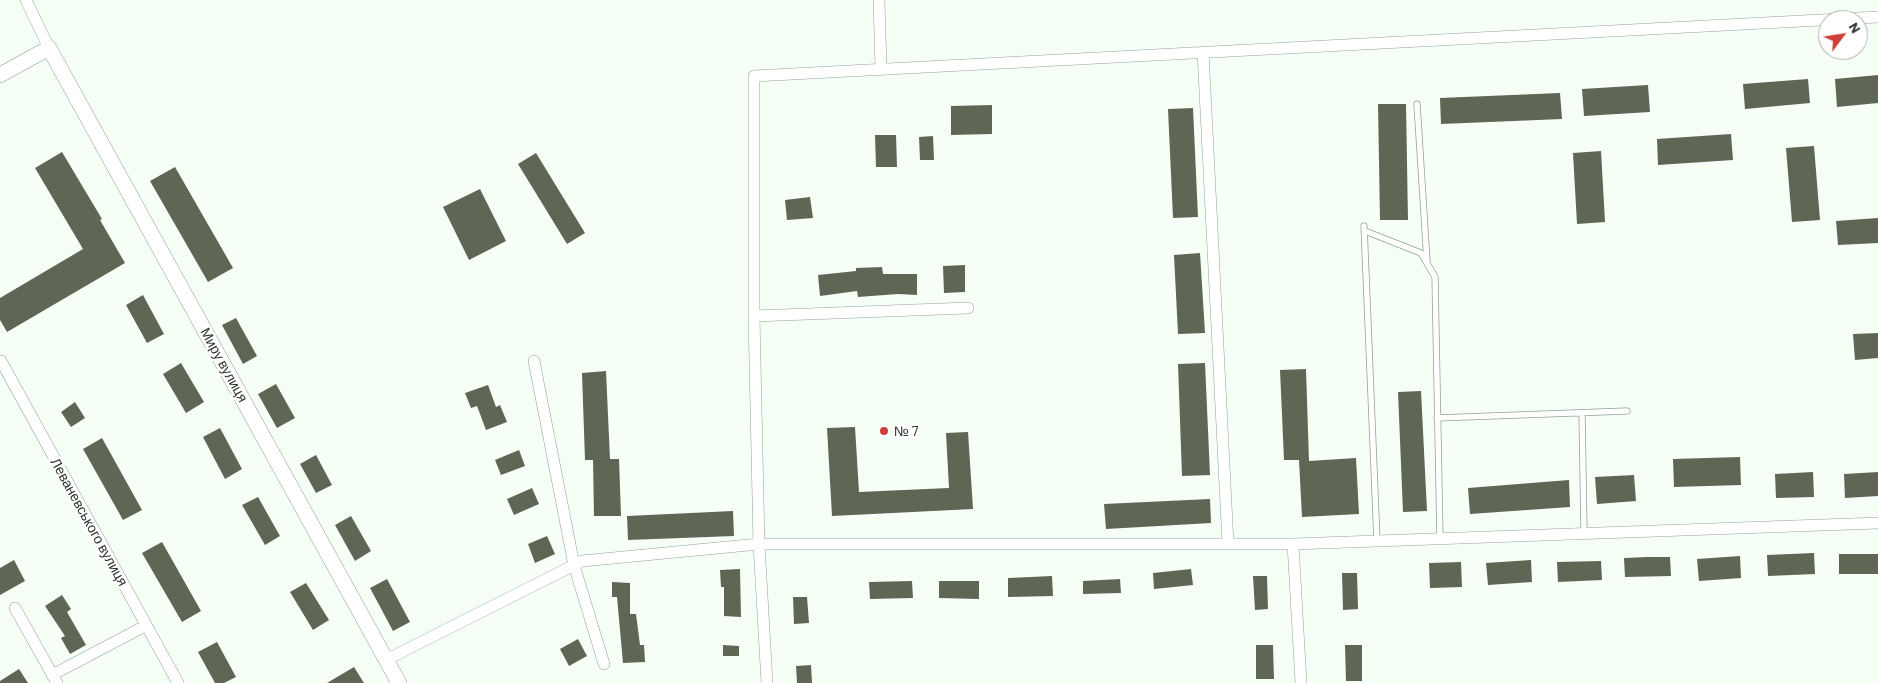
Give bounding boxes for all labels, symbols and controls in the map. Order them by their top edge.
north arrow [1818,10,1868,60]
text: N [1846,19,1865,36]
street label: Миру вулиця [197,325,251,405]
place label: № 7 [894,423,918,439]
marker: № 7 [878,425,890,437]
street label: Леваневського вулиця [47,455,131,589]

